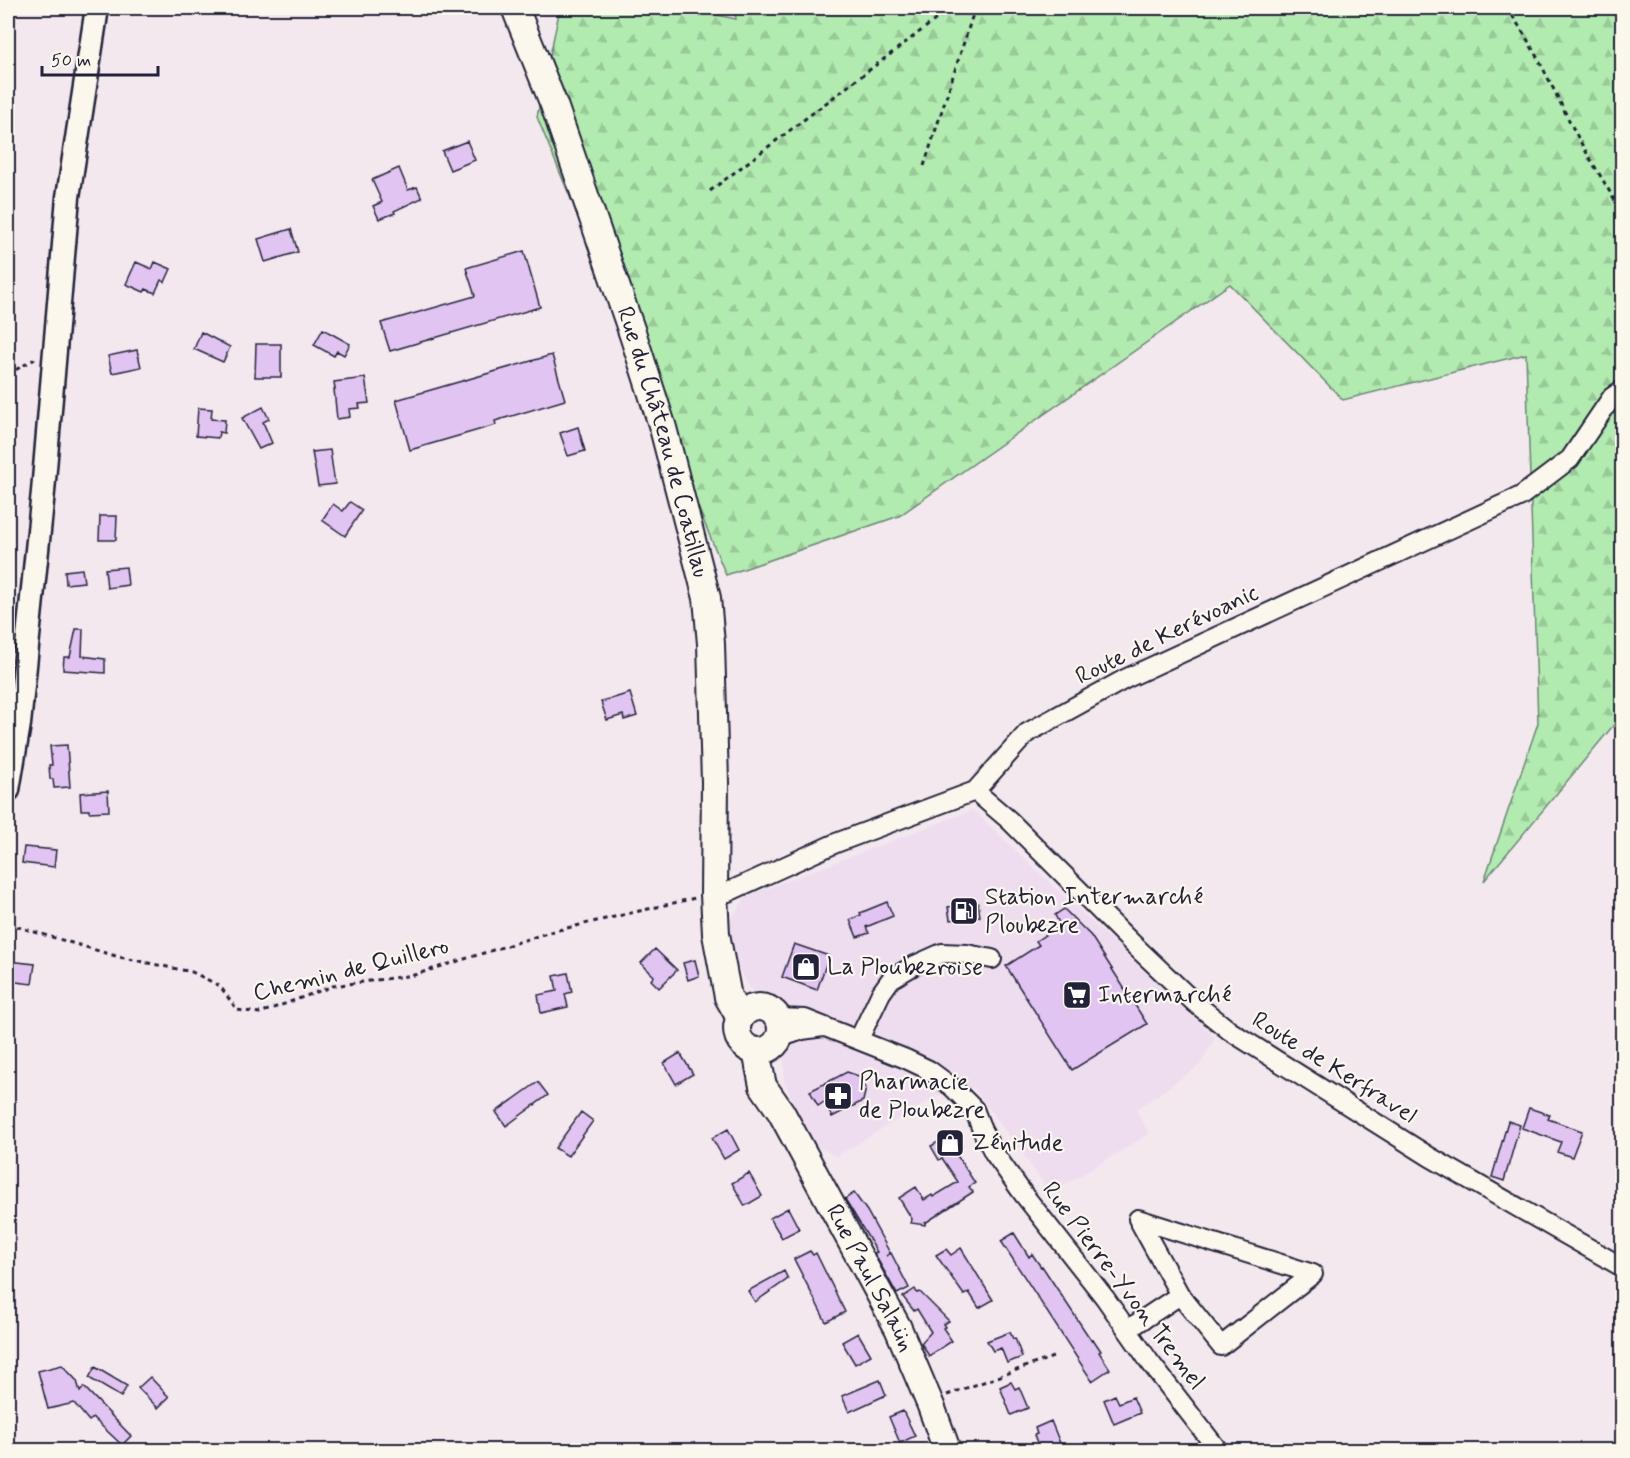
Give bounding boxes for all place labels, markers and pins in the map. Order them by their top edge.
place label: Station Intermarché Ploubezre [985,882,1203,941]
fuel station icon: Station Intermarché Ploubezre [948,895,980,927]
shop icon: La Ploubezroise [790,951,822,983]
place label: La Ploubezroise [827,952,983,983]
supermarket icon: Intermarché [1061,979,1093,1011]
place label: Intermarché [1098,980,1232,1011]
place label: Pharmacie de Ploubezre [859,1067,985,1126]
pharmacy icon: Pharmacie de Ploubezre [822,1080,854,1112]
shop icon: Zénitude [934,1127,966,1159]
place label: Zénitude [971,1128,1063,1159]

